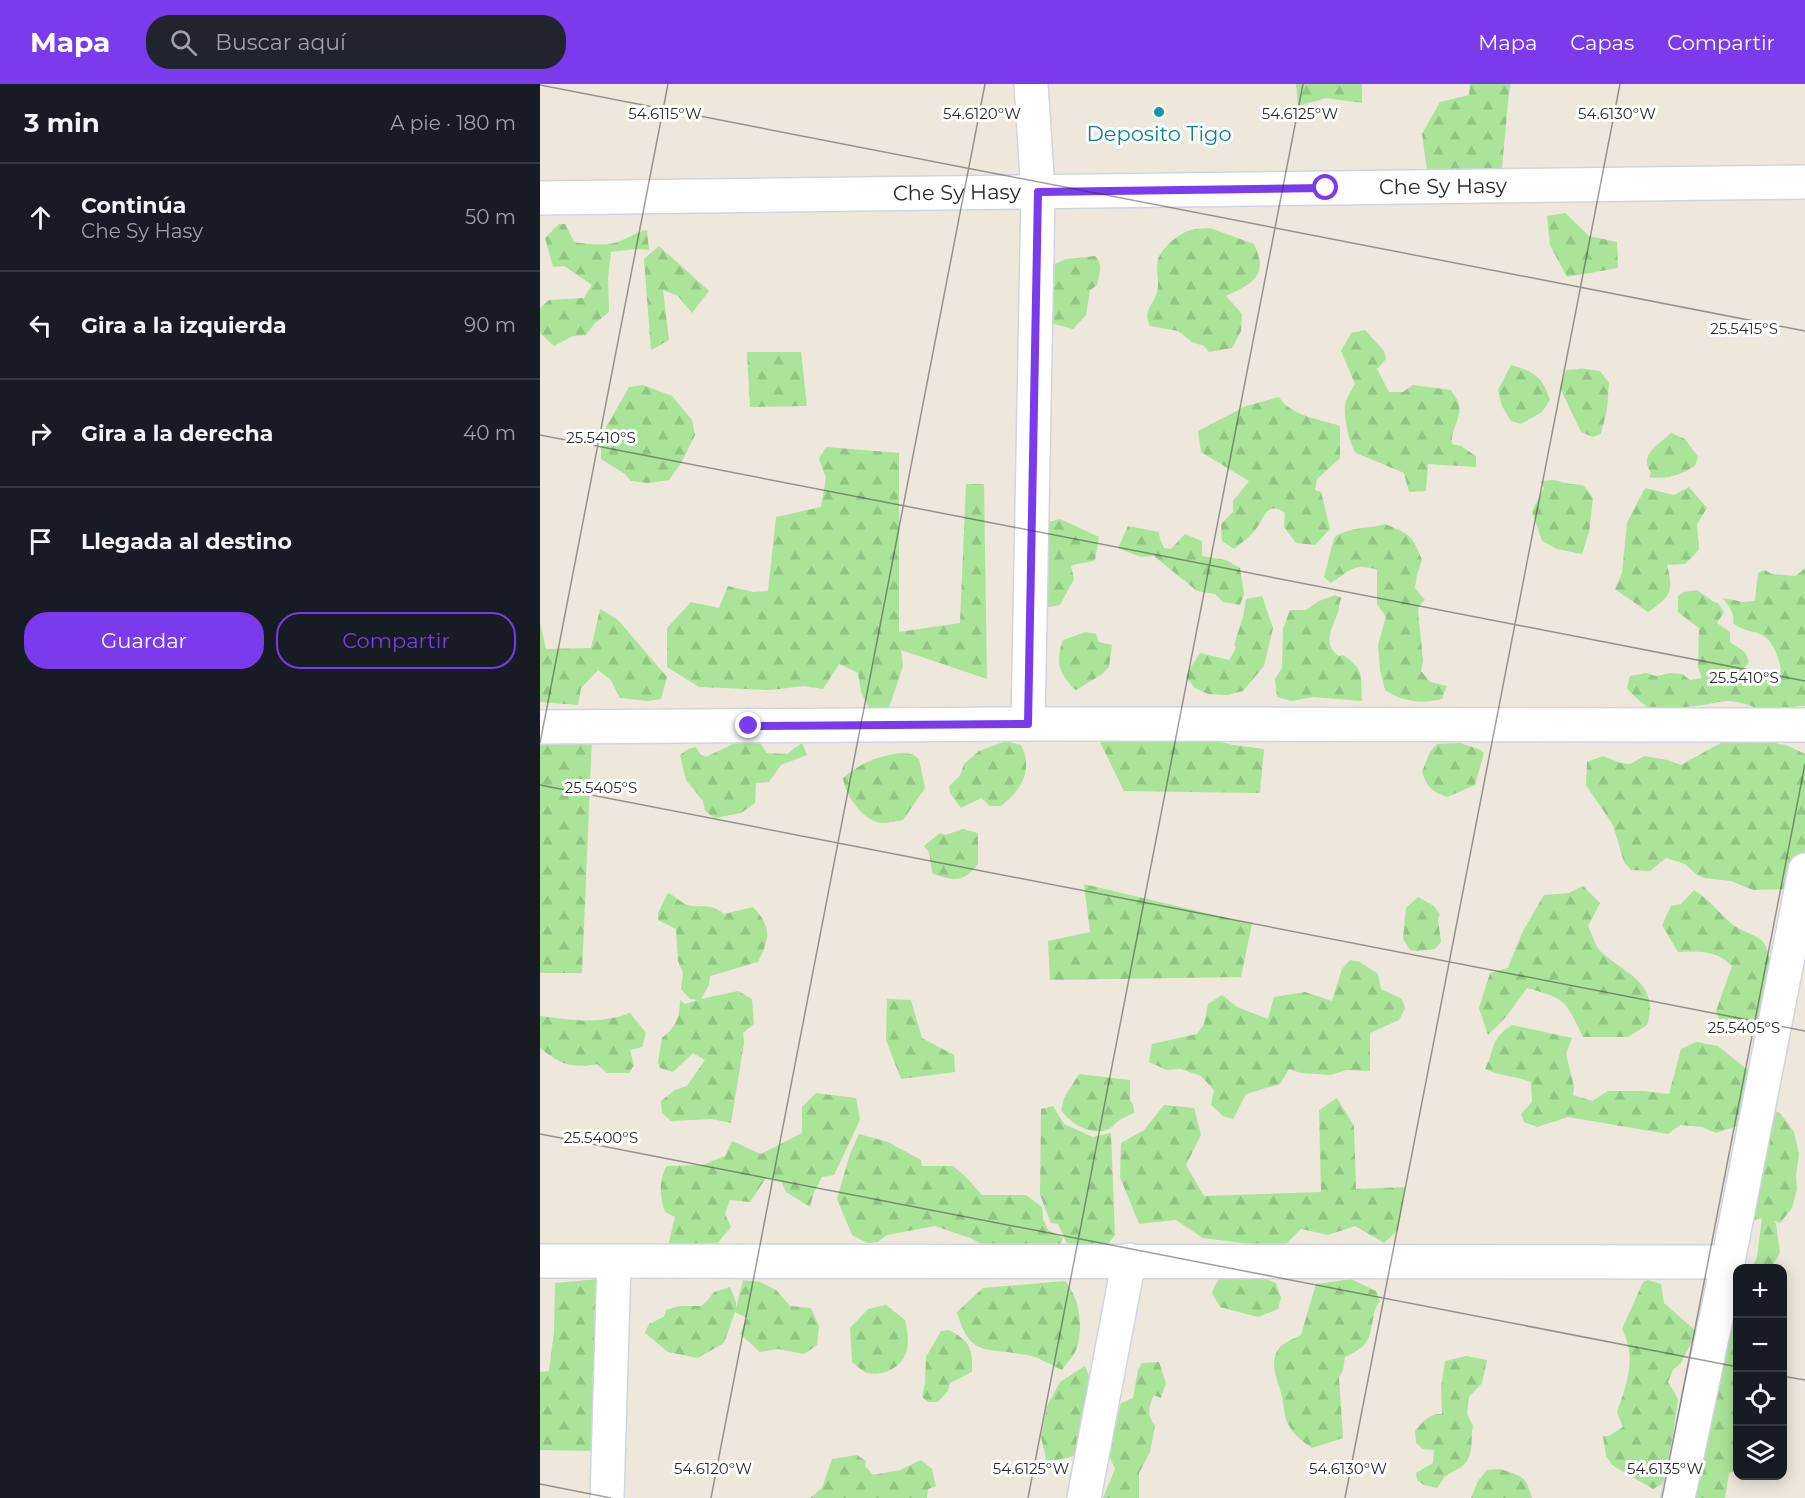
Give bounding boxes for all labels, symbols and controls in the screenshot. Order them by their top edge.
search box [146,15,566,69]
text: Mapa [30,25,110,59]
icon: search [167,26,200,59]
text: Buscar aquí [215,29,346,56]
text: Mapa [1478,30,1537,55]
text: Capas [1570,30,1634,55]
text: Compartir [1667,30,1775,55]
text: 54.6115°W [628,104,702,123]
text: 54.6120°W [943,104,1021,123]
text: 54.6125°W [1262,104,1339,123]
text: 54.6130°W [1578,104,1656,123]
marker: Deposito Tigo [1152,105,1166,119]
text: 3 min [24,107,100,139]
text: A pie · 180 m [390,111,516,135]
place label: Deposito Tigo [1086,121,1232,146]
street label: Che Sy Hasy [1379,173,1508,199]
route start [1312,174,1338,200]
street label: Che Sy Hasy [893,179,1022,206]
text: Continúa [81,192,186,219]
icon: ahead [24,201,57,234]
text: 50 m [465,205,516,229]
text: Che Sy Hasy [81,219,203,243]
icon: left [24,309,57,342]
text: Gira a la izquierda [81,312,287,339]
text: 90 m [464,313,516,337]
text: 25.5415°S [1710,319,1778,338]
icon: right [24,417,57,450]
text: Gira a la derecha [81,420,273,447]
text: 40 m [463,421,516,445]
text: 25.5410°S [566,428,636,447]
icon: arrive [24,525,57,558]
text: Llegada al destino [81,528,292,555]
button: Guardar [24,612,264,669]
button: Compartir [276,612,516,669]
text: 25.5410°S [1709,668,1779,687]
route end [735,712,761,738]
text: 25.5405°S [565,778,637,797]
text: 25.5405°S [1708,1018,1780,1037]
text: 25.5400°S [564,1128,638,1147]
map controls [1733,1264,1787,1480]
button: + [1733,1264,1787,1318]
button: − [1733,1318,1787,1372]
button: locate [1733,1372,1787,1426]
button: layers [1733,1426,1787,1480]
text: 54.6120°W [674,1459,752,1478]
text: 54.6125°W [993,1459,1070,1478]
text: 54.6130°W [1309,1459,1387,1478]
text: 54.6135°W [1627,1459,1703,1478]

